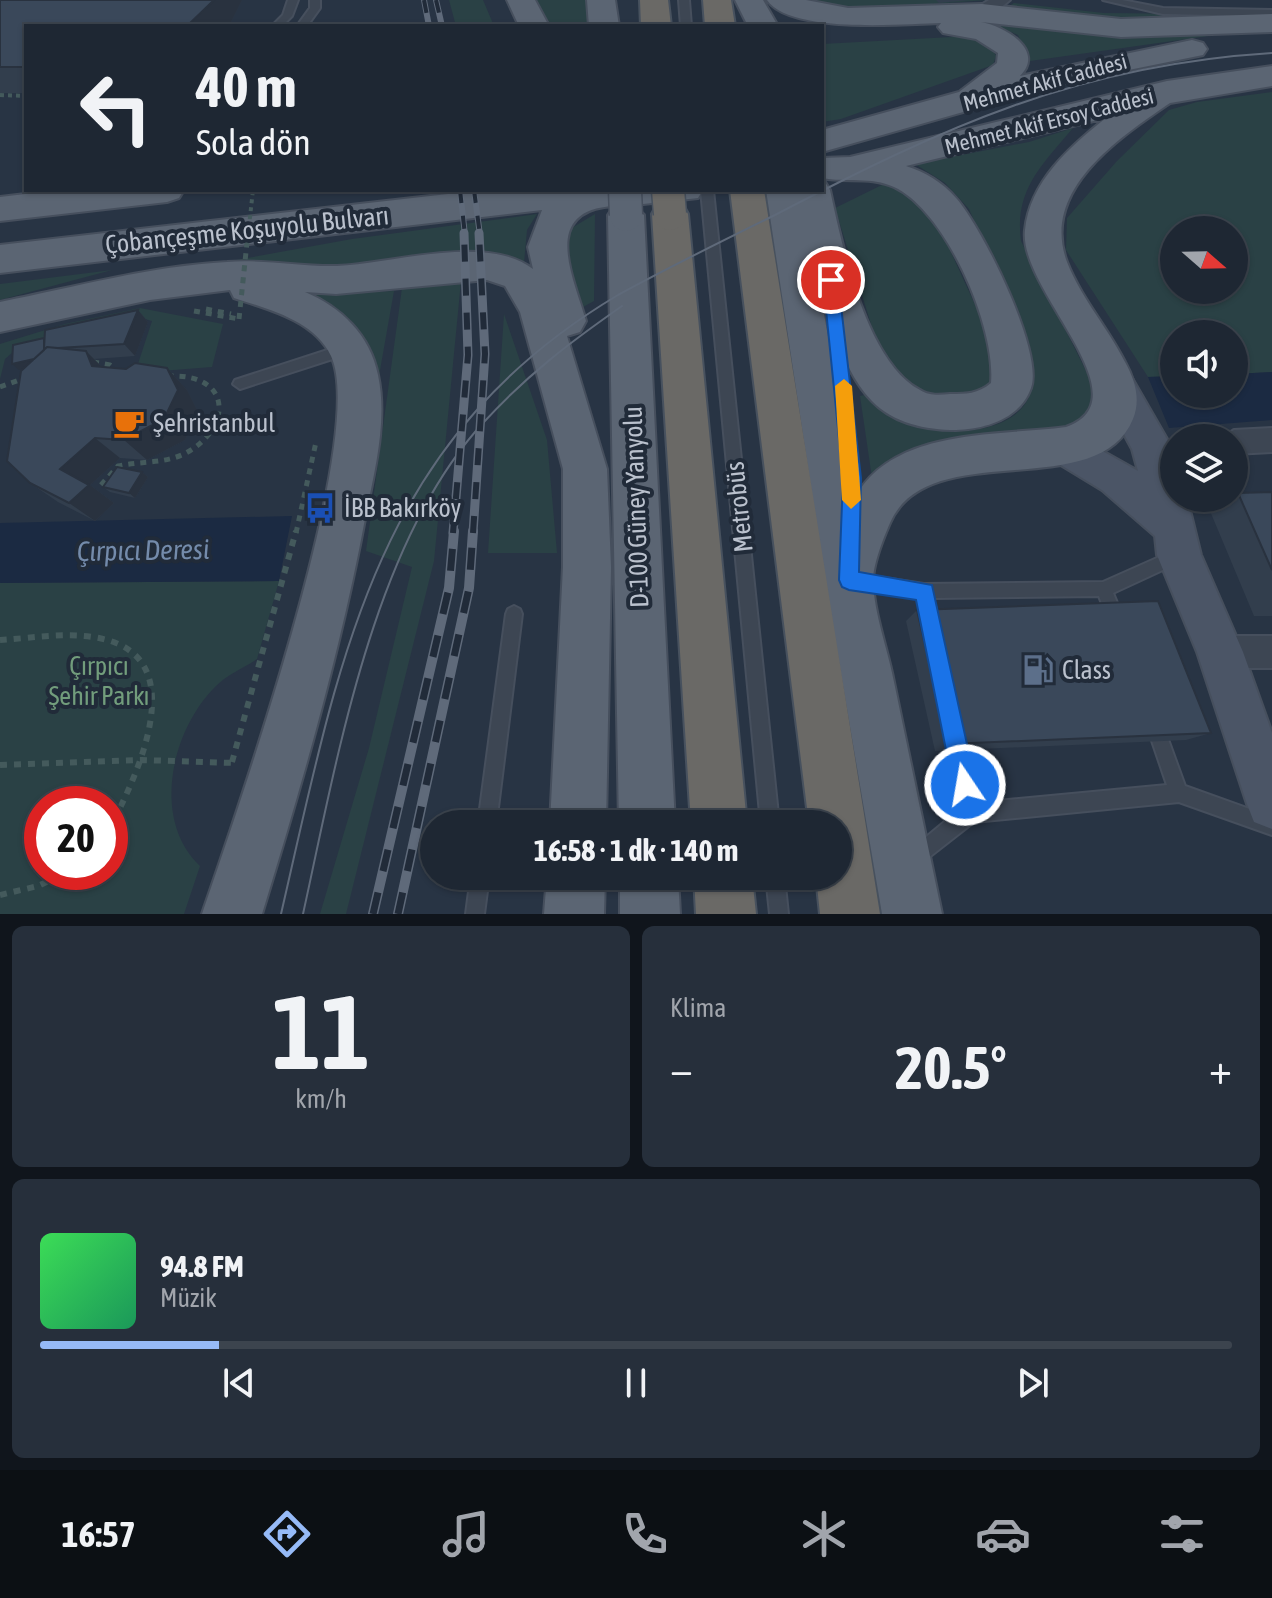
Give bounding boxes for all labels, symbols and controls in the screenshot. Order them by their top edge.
street label: Mehmet Akif Caddesi [960,48,1130,116]
text: 40 m [196,55,297,119]
icon: left [64,56,168,160]
street label: Mehmet Akif Ersoy Caddesi [942,82,1156,160]
text: Sola dön [196,121,311,163]
street label: Çobançeşme Koşuyolu Bulvarı [104,200,390,260]
north arrow [1160,216,1248,304]
map controls [1160,216,1248,512]
pin [797,246,865,314]
icon: arrive [809,258,853,302]
button: sound [1160,320,1248,408]
cafe icon: Şehristanbul [112,406,146,440]
street label: D-100 Güney Yanyolu [617,406,655,608]
place label: Şehristanbul [153,408,275,438]
button: layers [1160,424,1248,512]
street label: Metrobüs [719,460,759,554]
bus stop icon: İBB Bakırköy [303,491,337,525]
place label: İBB Bakırköy [344,493,461,523]
water label: Çırpıcı Deresi [76,533,210,567]
park label: Çırpıcı Şehir Parkı [48,651,150,711]
fuel station icon: Class [1021,653,1055,687]
place label: Class [1062,655,1111,685]
position arrow [923,743,1007,827]
speed limit sign: 20 [24,786,128,890]
text: 16:58 · 1 dk · 140 m [534,833,738,867]
text: 11 [272,972,370,1091]
text: Klima [670,993,726,1023]
text: 20.5° [895,1033,1007,1102]
text: − [670,1043,693,1093]
text: + [1209,1043,1232,1093]
text: km/h [295,1084,347,1114]
text: 94.8 FM [160,1249,244,1283]
text: Müzik [160,1283,217,1313]
icon: previous [217,1361,261,1405]
icon: pause [614,1361,658,1405]
icon: next [1011,1361,1055,1405]
icon: directions [259,1506,315,1562]
icon: music [438,1506,494,1562]
icon: phone [617,1506,673,1562]
icon: climate [796,1506,852,1562]
icon: car [975,1506,1031,1562]
icon: filters [1154,1506,1210,1562]
text: 16:57 [62,1513,136,1555]

